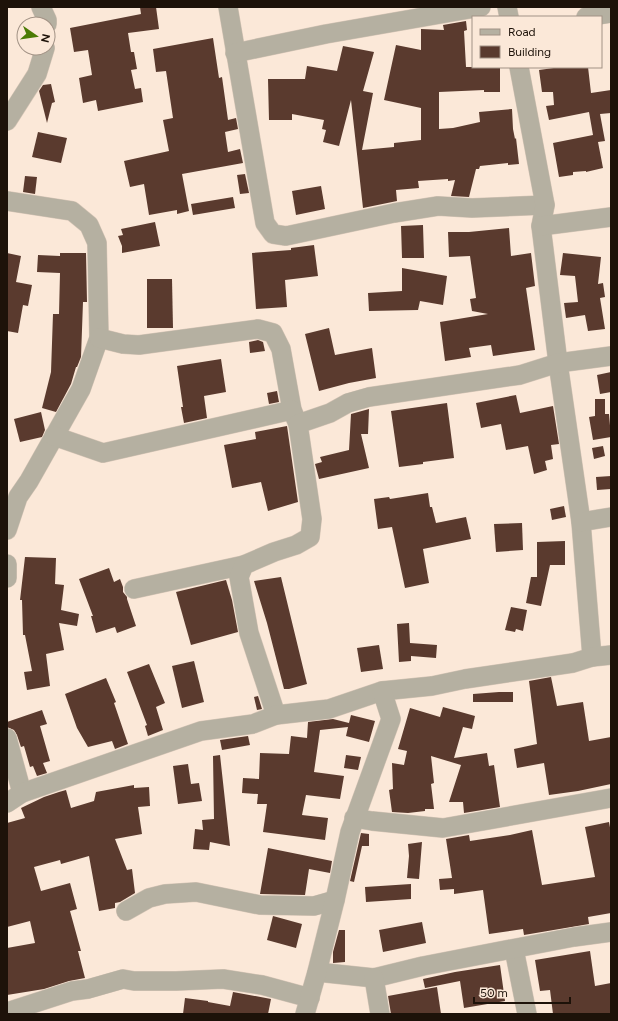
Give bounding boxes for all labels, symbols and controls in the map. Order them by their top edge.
north arrow [16,16,56,56]
legend [472,16,602,68]
text: Road [508,25,536,39]
text: N [38,33,53,44]
text: Building [508,45,551,59]
scale bar [474,979,570,1005]
text: 50 m [480,986,508,1000]

